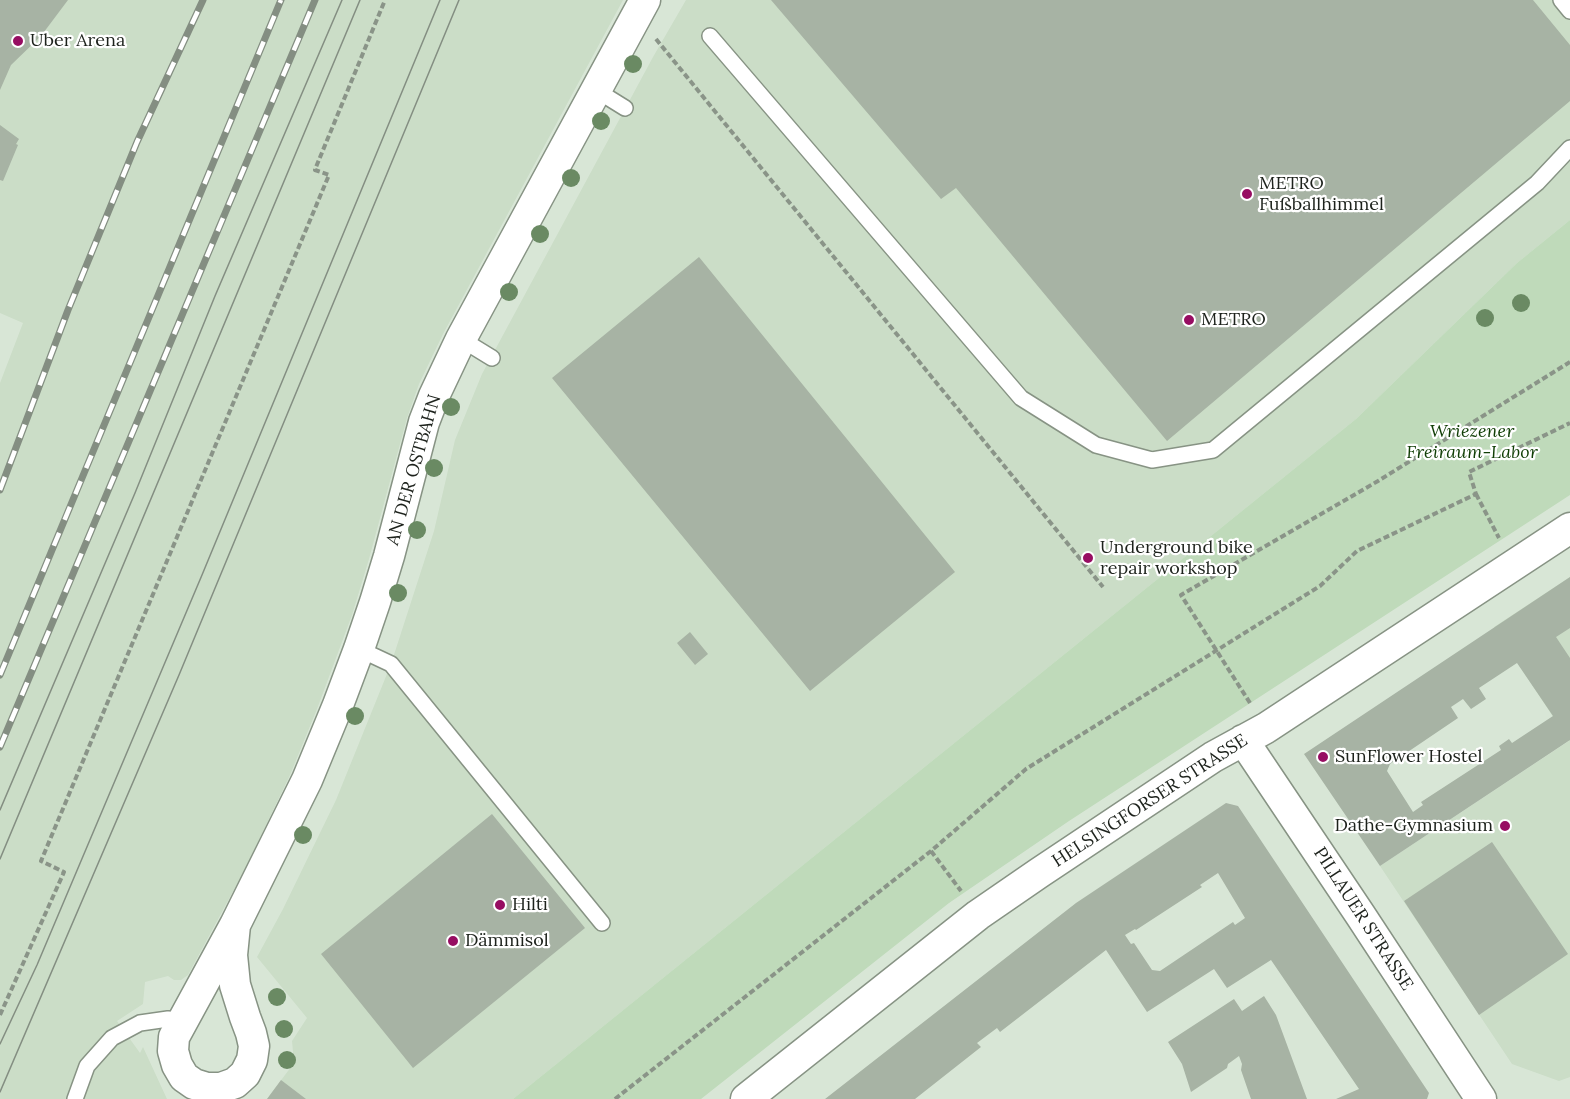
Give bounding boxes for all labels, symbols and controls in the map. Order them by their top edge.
place label: Uber Arena [30,30,125,52]
marker: Uber Arena [11,34,25,48]
place label: METRO Fußballhimmel [1259,173,1384,216]
marker: METRO Fußballhimmel [1240,187,1254,201]
place label: METRO [1201,309,1266,331]
marker: METRO [1182,313,1196,327]
street label: AN DER OSTBAHN [382,392,446,548]
park label: Wriezener Freiraum-Labor [1406,421,1538,464]
place label: Underground bike repair workshop [1100,537,1253,580]
marker: Underground bike repair workshop [1081,551,1095,565]
street label: HELSINGFORSER STRASSE [1048,730,1252,872]
place label: SunFlower Hostel [1335,746,1482,768]
marker: SunFlower Hostel [1316,750,1330,764]
place label: Dathe-Gymnasium [1334,815,1493,837]
marker: Dathe-Gymnasium [1498,819,1512,833]
street label: PILLAUER STRASSE [1309,843,1417,995]
place label: Hilti [512,894,548,916]
marker: Hilti [493,898,507,912]
place label: Dämmisol [465,930,549,952]
marker: Dämmisol [446,934,460,948]

